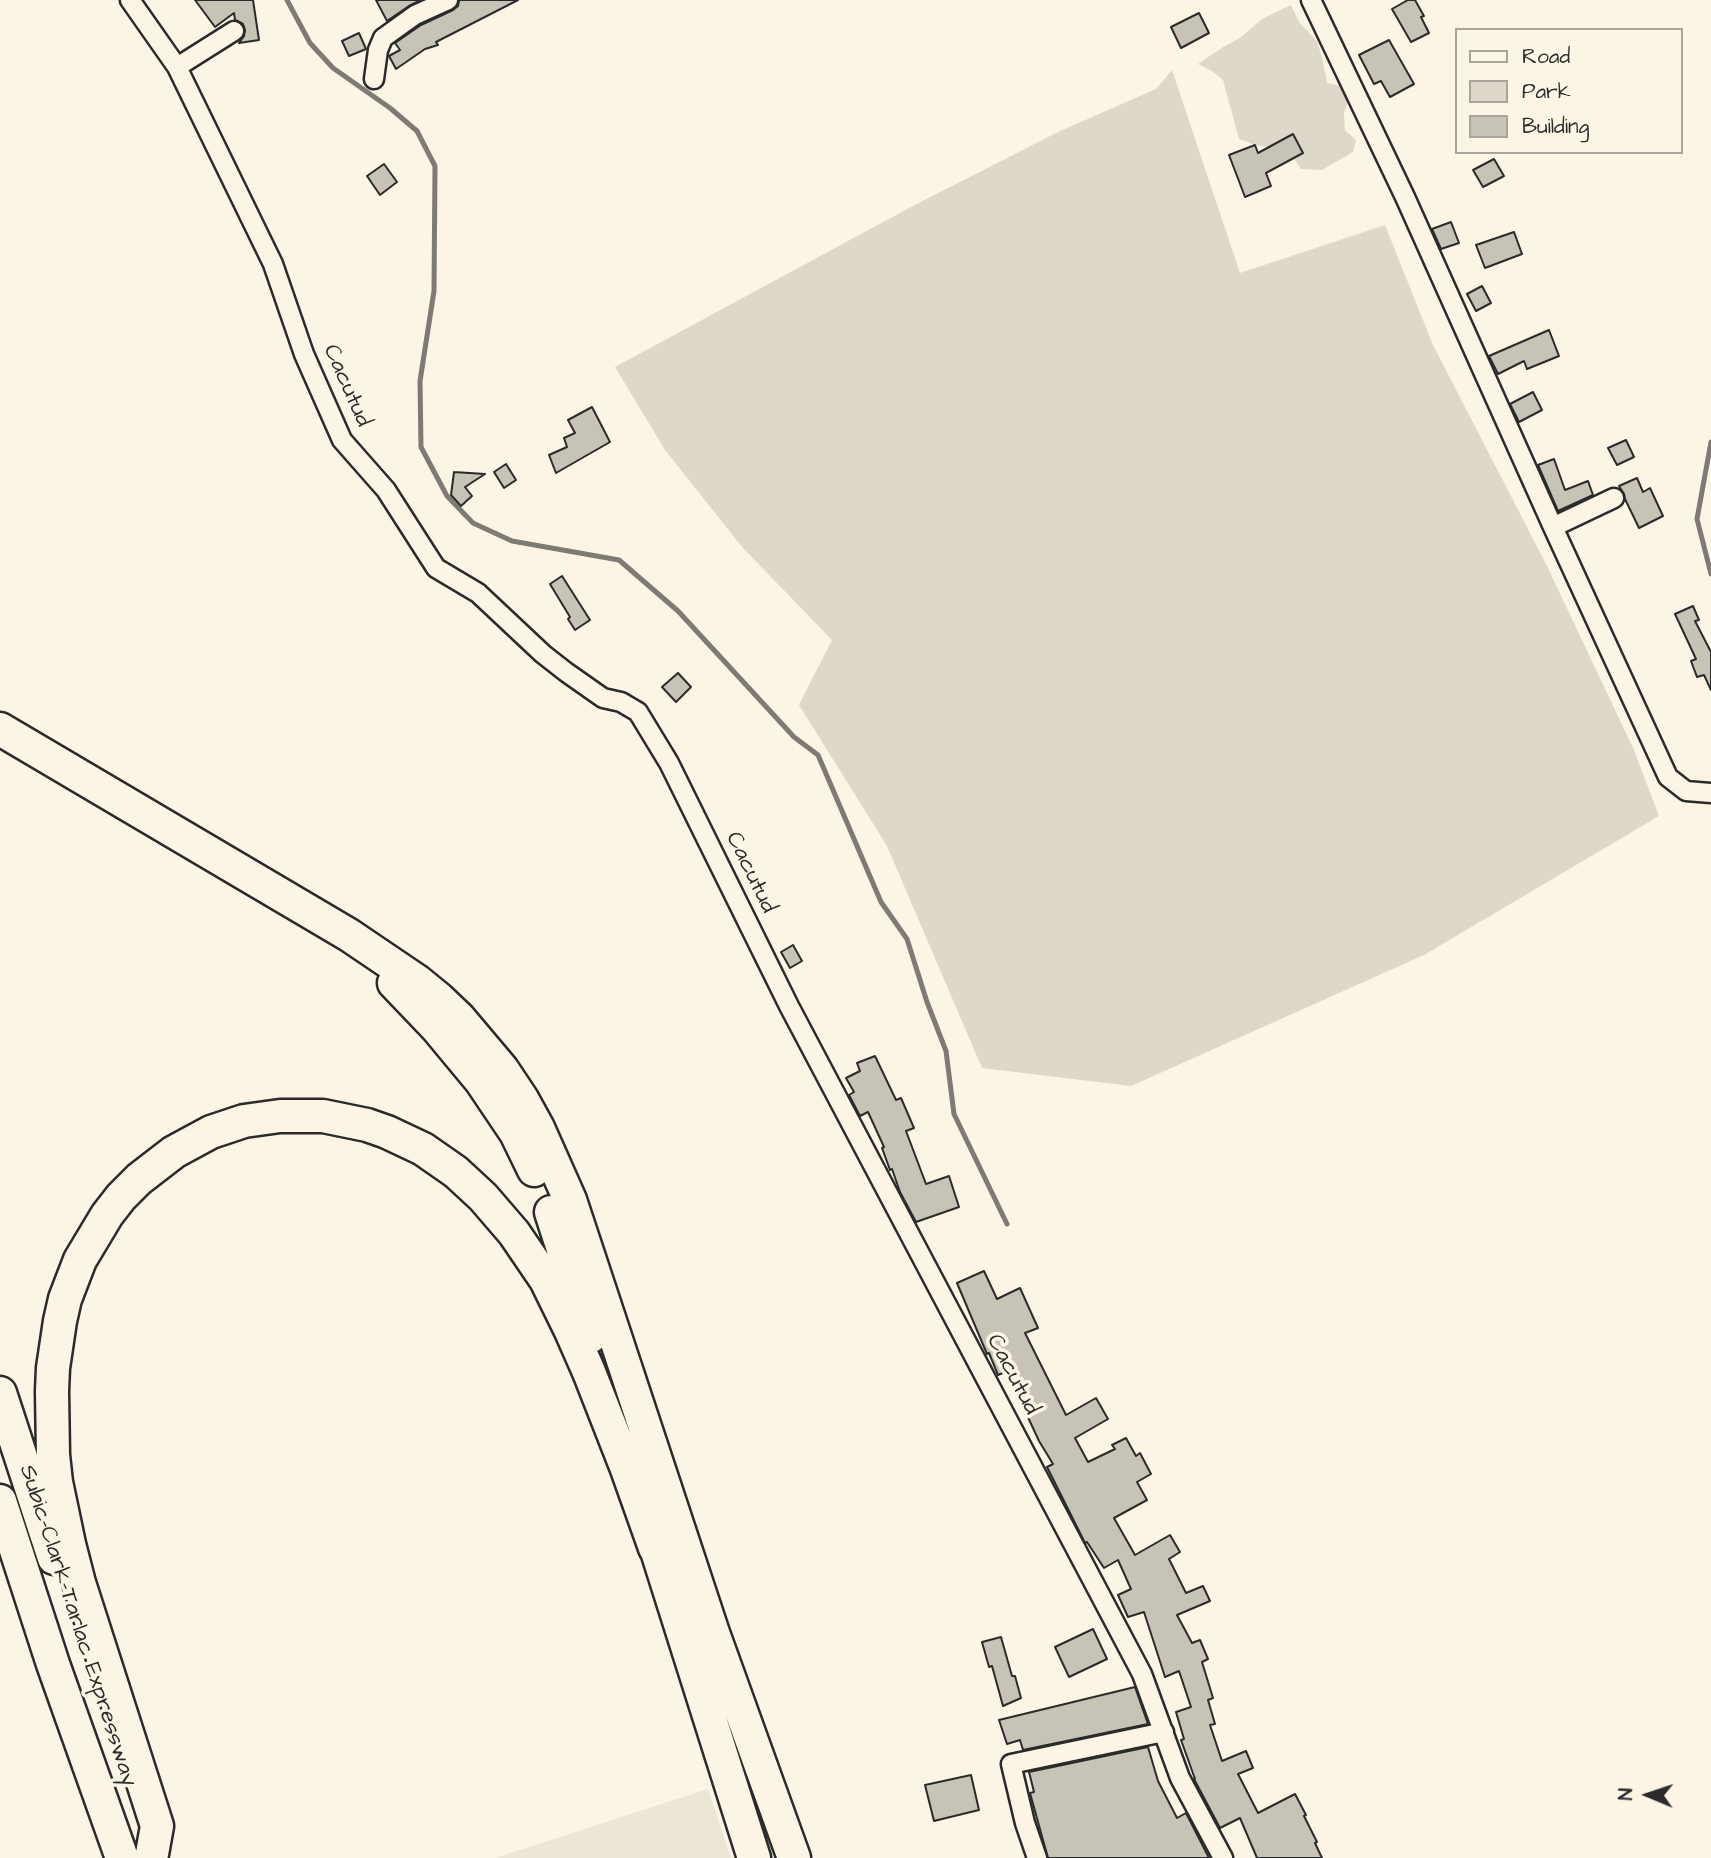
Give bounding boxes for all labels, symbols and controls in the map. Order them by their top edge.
legend [1456,28,1683,154]
text: Road [1522,42,1570,71]
text: Park [1522,77,1571,106]
text: Building [1522,112,1589,141]
street label: Cacutud [316,341,376,431]
street label: Cacutud [719,828,781,918]
street label: Cacutud [979,1330,1045,1420]
street label: Subic-Clark-Tarlac Expressway [12,1462,142,1790]
north arrow [1613,1760,1683,1830]
text: N [1613,1788,1640,1801]

